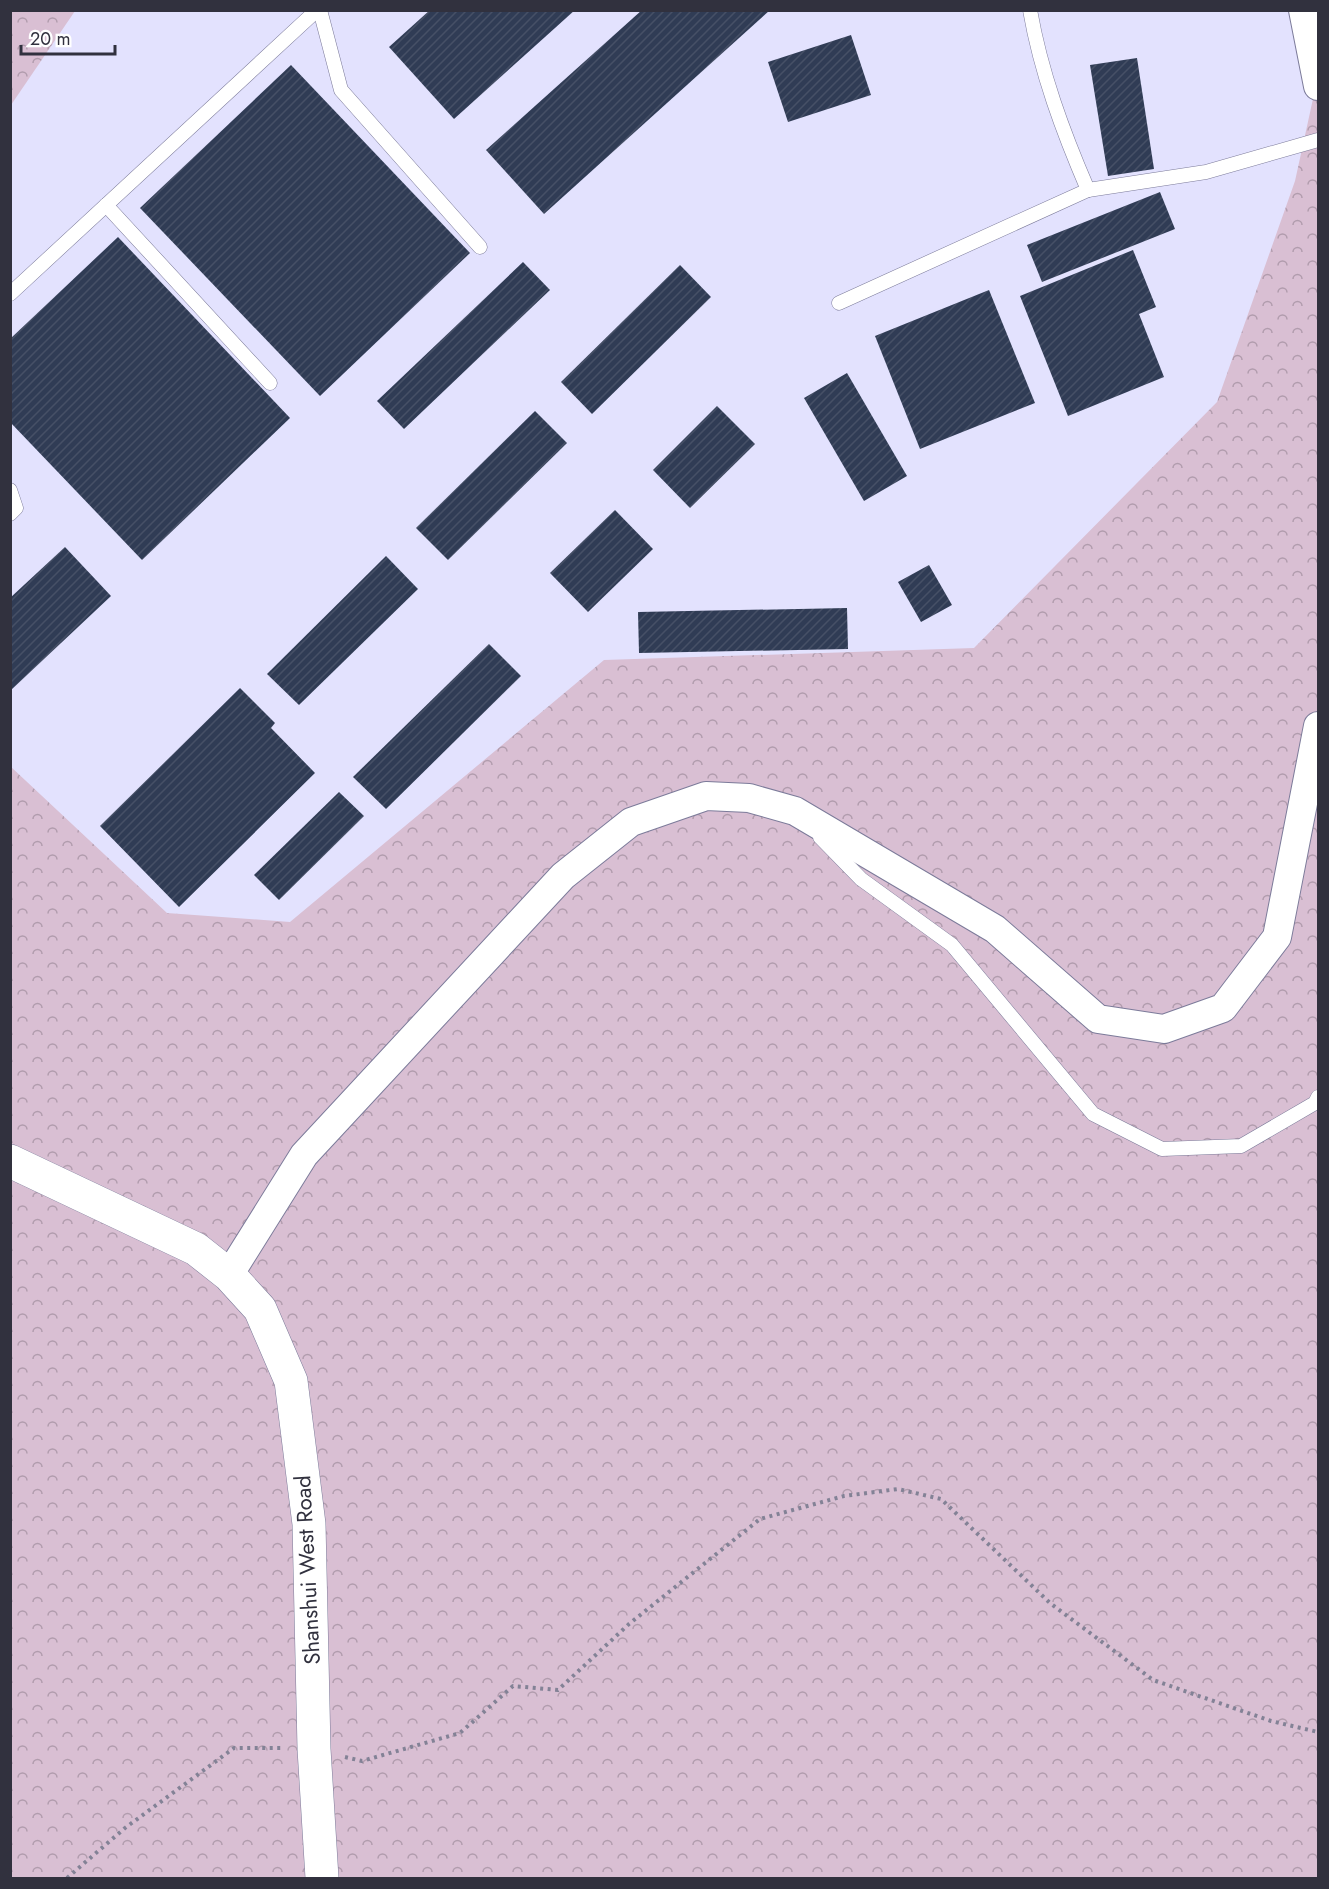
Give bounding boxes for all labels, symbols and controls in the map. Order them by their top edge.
scale bar [21,18,116,56]
text: 20 m [30,26,70,52]
street label: Shanshui West Road [286,1475,328,1665]

